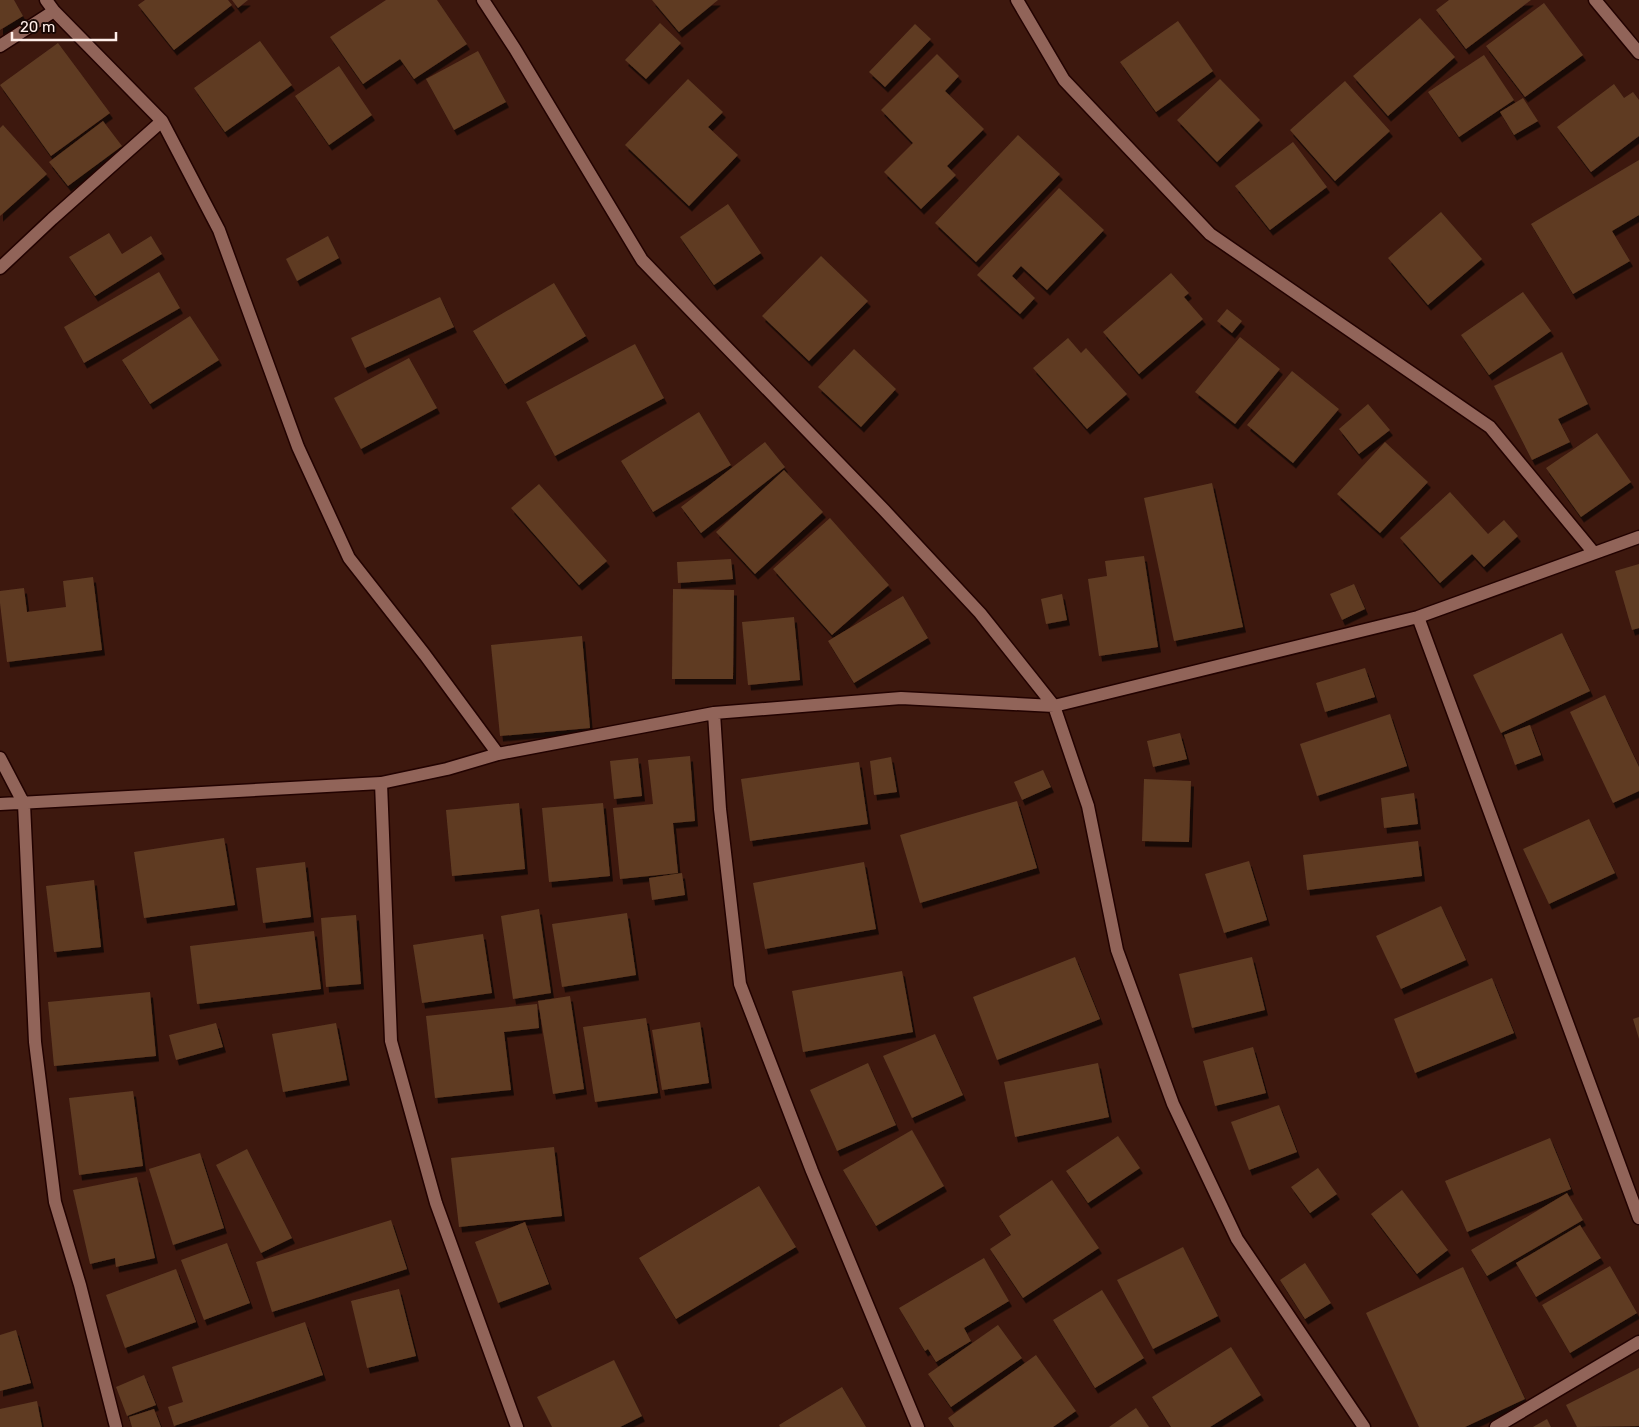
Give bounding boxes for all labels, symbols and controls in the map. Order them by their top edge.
scale bar [12,10,116,42]
text: 20 m [20,18,55,36]

